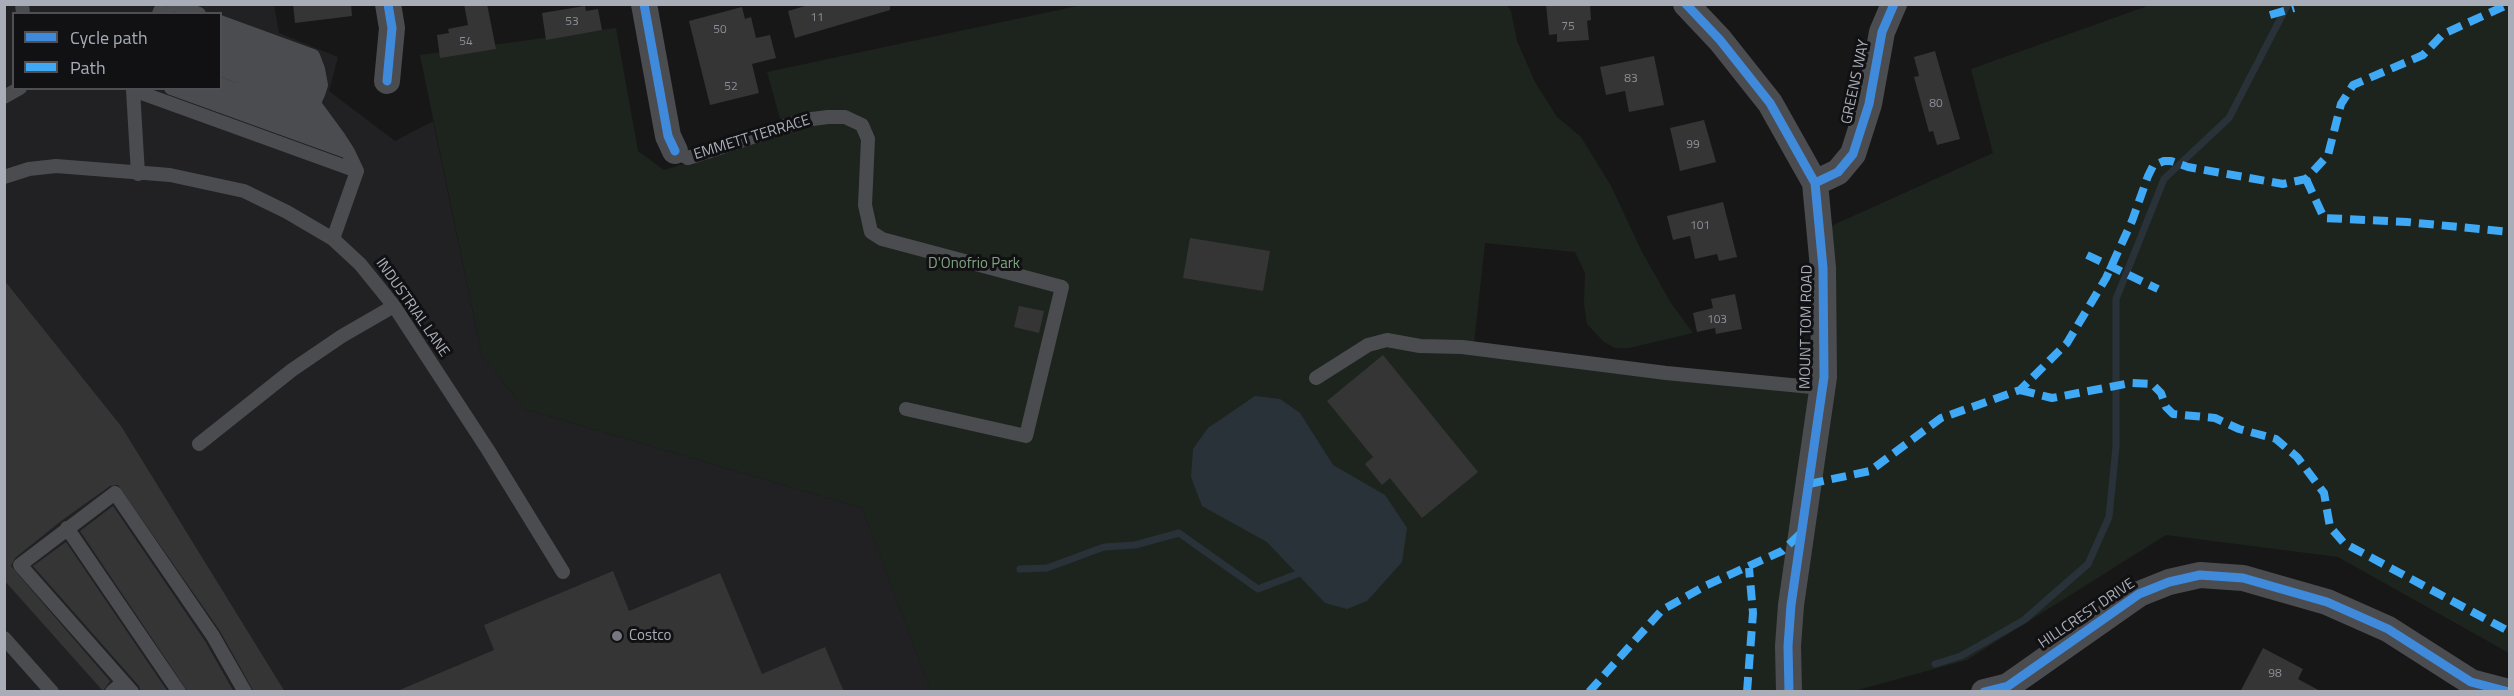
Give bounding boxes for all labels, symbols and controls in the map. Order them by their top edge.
house number: 11 [810,11,824,25]
legend [12,12,222,90]
house number: 53 [565,15,579,29]
house number: 75 [1561,20,1575,34]
house number: 50 [713,23,727,37]
text: Cycle path [70,24,148,51]
house number: 54 [459,35,473,49]
street label: GREENS WAY [1838,38,1874,126]
text: Path [70,54,106,81]
house number: 83 [1624,72,1638,86]
house number: 52 [724,80,738,94]
house number: 80 [1929,97,1943,111]
street label: EMMETT TERRACE [692,112,812,164]
house number: 99 [1686,138,1700,152]
house number: 101 [1690,219,1710,233]
street label: INDUSTRIAL LANE [371,255,453,361]
park label: D'Onofrio Park [928,255,1020,273]
street label: MOUNT TOM ROAD [1797,265,1817,389]
house number: 103 [1707,313,1727,327]
street label: HILLCREST DRIVE [2035,575,2139,653]
place label: Costco [629,627,672,645]
marker: Costco [610,629,624,643]
house number: 98 [2268,667,2282,681]

